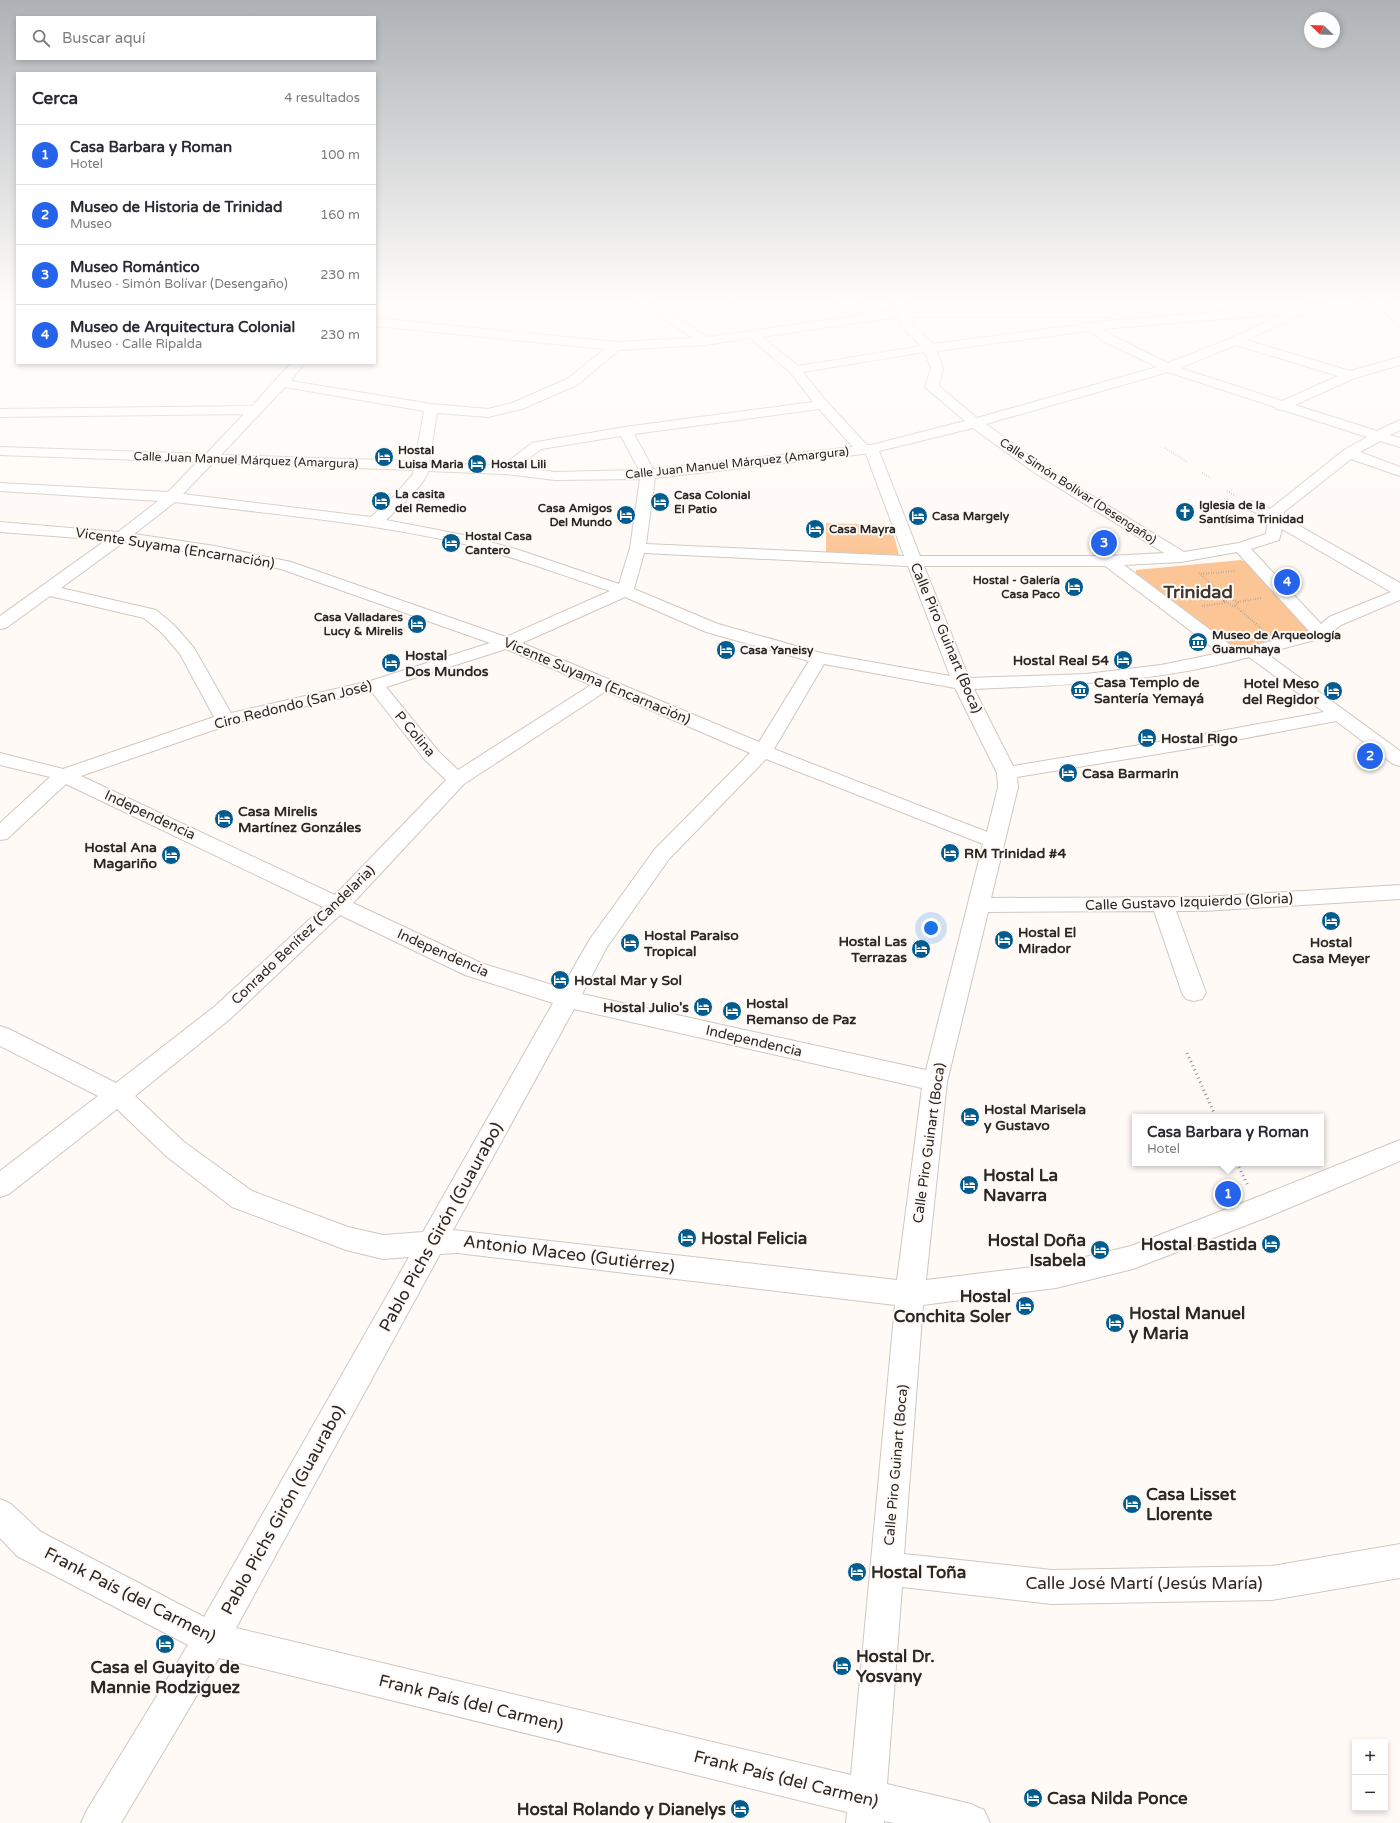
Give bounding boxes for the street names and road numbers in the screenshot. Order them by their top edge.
street label: Calle Simón Bolívar (Desengaño) [997,435,1159,547]
street label: Calle Juan Manuel Márquez (Amargura) [625,444,850,482]
street label: Calle Juan Manuel Márquez (Amargura) [133,449,359,471]
street label: Vicente Suyama (Encarnación) [74,524,276,572]
street label: Calle Piro Guinart (Boca) [907,560,985,716]
street label: Vicente Suyama (Encarnación) [501,634,693,728]
street label: Ciro Redondo (San José) [212,677,374,733]
street label: P Colina [391,708,439,760]
street label: Independencia [102,786,198,844]
street label: Conrado Benítez (Candelaria) [228,862,378,1008]
street label: Calle Gustavo Izquierdo (Gloria) [1085,890,1293,914]
street label: Independencia [395,925,491,981]
street label: Independencia [704,1022,804,1060]
street label: Calle Piro Guinart (Boca) [909,1062,949,1224]
street label: Pablo Pichs Girón (Guaurabo) [375,1119,507,1335]
street label: Antonio Maceo (Gutiérrez) [462,1231,676,1277]
street label: Calle Piro Guinart (Boca) [880,1384,912,1546]
street label: Pablo Pichs Girón (Guaurabo) [217,1402,349,1618]
street label: Frank País (del Carmen) [41,1543,219,1647]
street label: Calle José Martí (Jesús María) [1025,1573,1263,1594]
street label: Frank País (del Carmen) [376,1670,566,1736]
street label: Frank País (del Carmen) [691,1746,881,1812]

